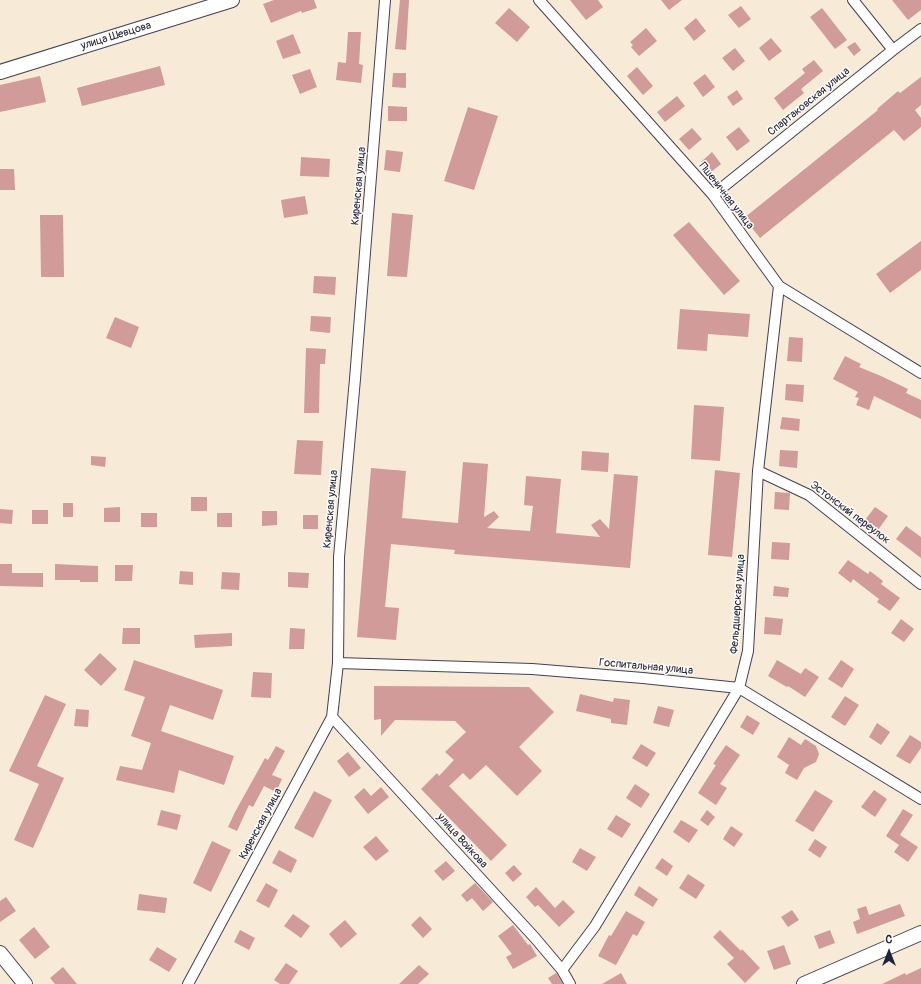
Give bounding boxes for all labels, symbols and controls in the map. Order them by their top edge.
street label: улица Шевцова [79,19,153,53]
street label: Спартаковская улица [765,65,853,139]
street label: Киренская улица [349,146,369,226]
street label: Пшеничная улица [696,160,756,232]
street label: Киренская улица [321,469,341,549]
street label: Эстонский переулок [808,479,892,547]
street label: Фельдшерская улица [728,554,748,654]
street label: Госпитальная улица [598,656,694,678]
street label: Киренская улица [237,786,285,862]
street label: улица Войкова [434,811,490,871]
north arrow [869,932,909,972]
text: С [886,933,892,946]

